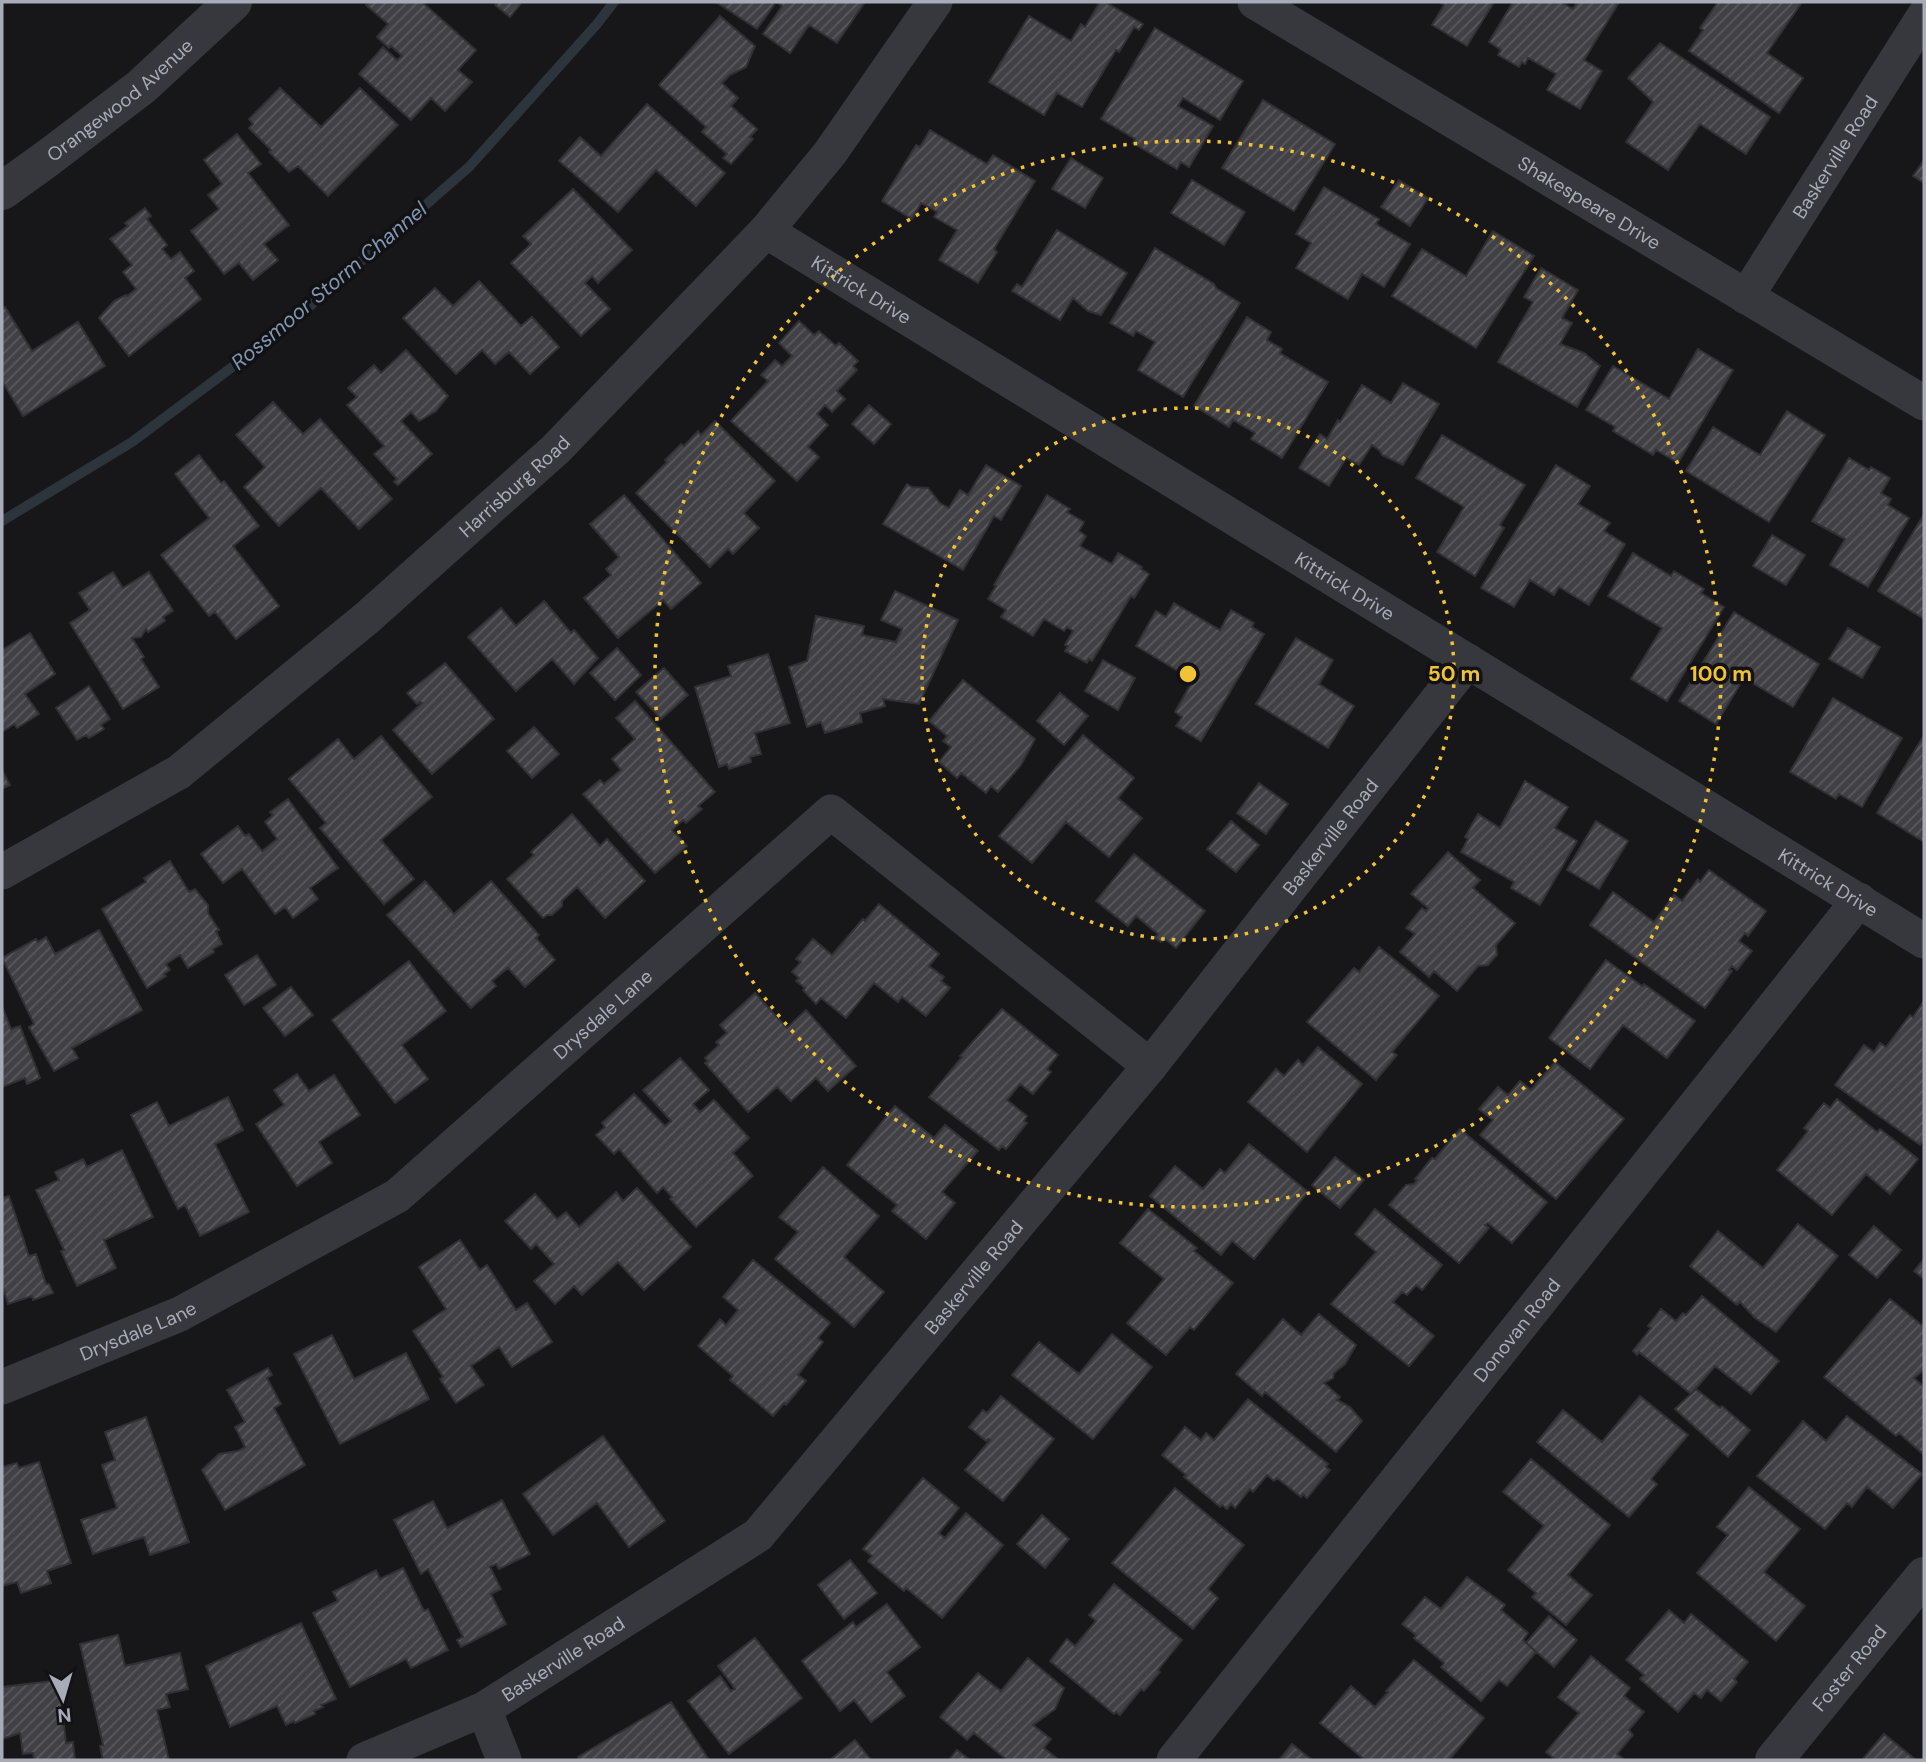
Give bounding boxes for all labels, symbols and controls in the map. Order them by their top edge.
street label: Orangewood Avenue [42,33,199,167]
street label: Baskerville Road [1787,91,1884,223]
street label: Shakespeare Drive [1513,151,1665,255]
water label: Rossmoor Storm Channel [225,196,433,376]
street label: Kittrick Drive [807,250,916,330]
street label: Harrisburg Road [454,430,576,543]
street label: Kittrick Drive [1290,546,1399,626]
text: 50 m [1428,660,1480,688]
text: 100 m [1690,660,1752,688]
centre of rings [1176,662,1200,686]
street label: Baskerville Road [1277,774,1384,900]
street label: Kittrick Drive [1773,843,1883,923]
street label: Drysdale Lane [548,964,658,1065]
street label: Baskerville Road [919,1215,1029,1340]
street label: Donovan Road [1468,1273,1566,1387]
street label: Drysdale Lane [76,1295,201,1367]
street label: Baskerville Road [497,1611,630,1708]
street label: Foster Road [1807,1620,1892,1716]
north arrow [28,1664,98,1734]
text: N [56,1702,72,1728]

